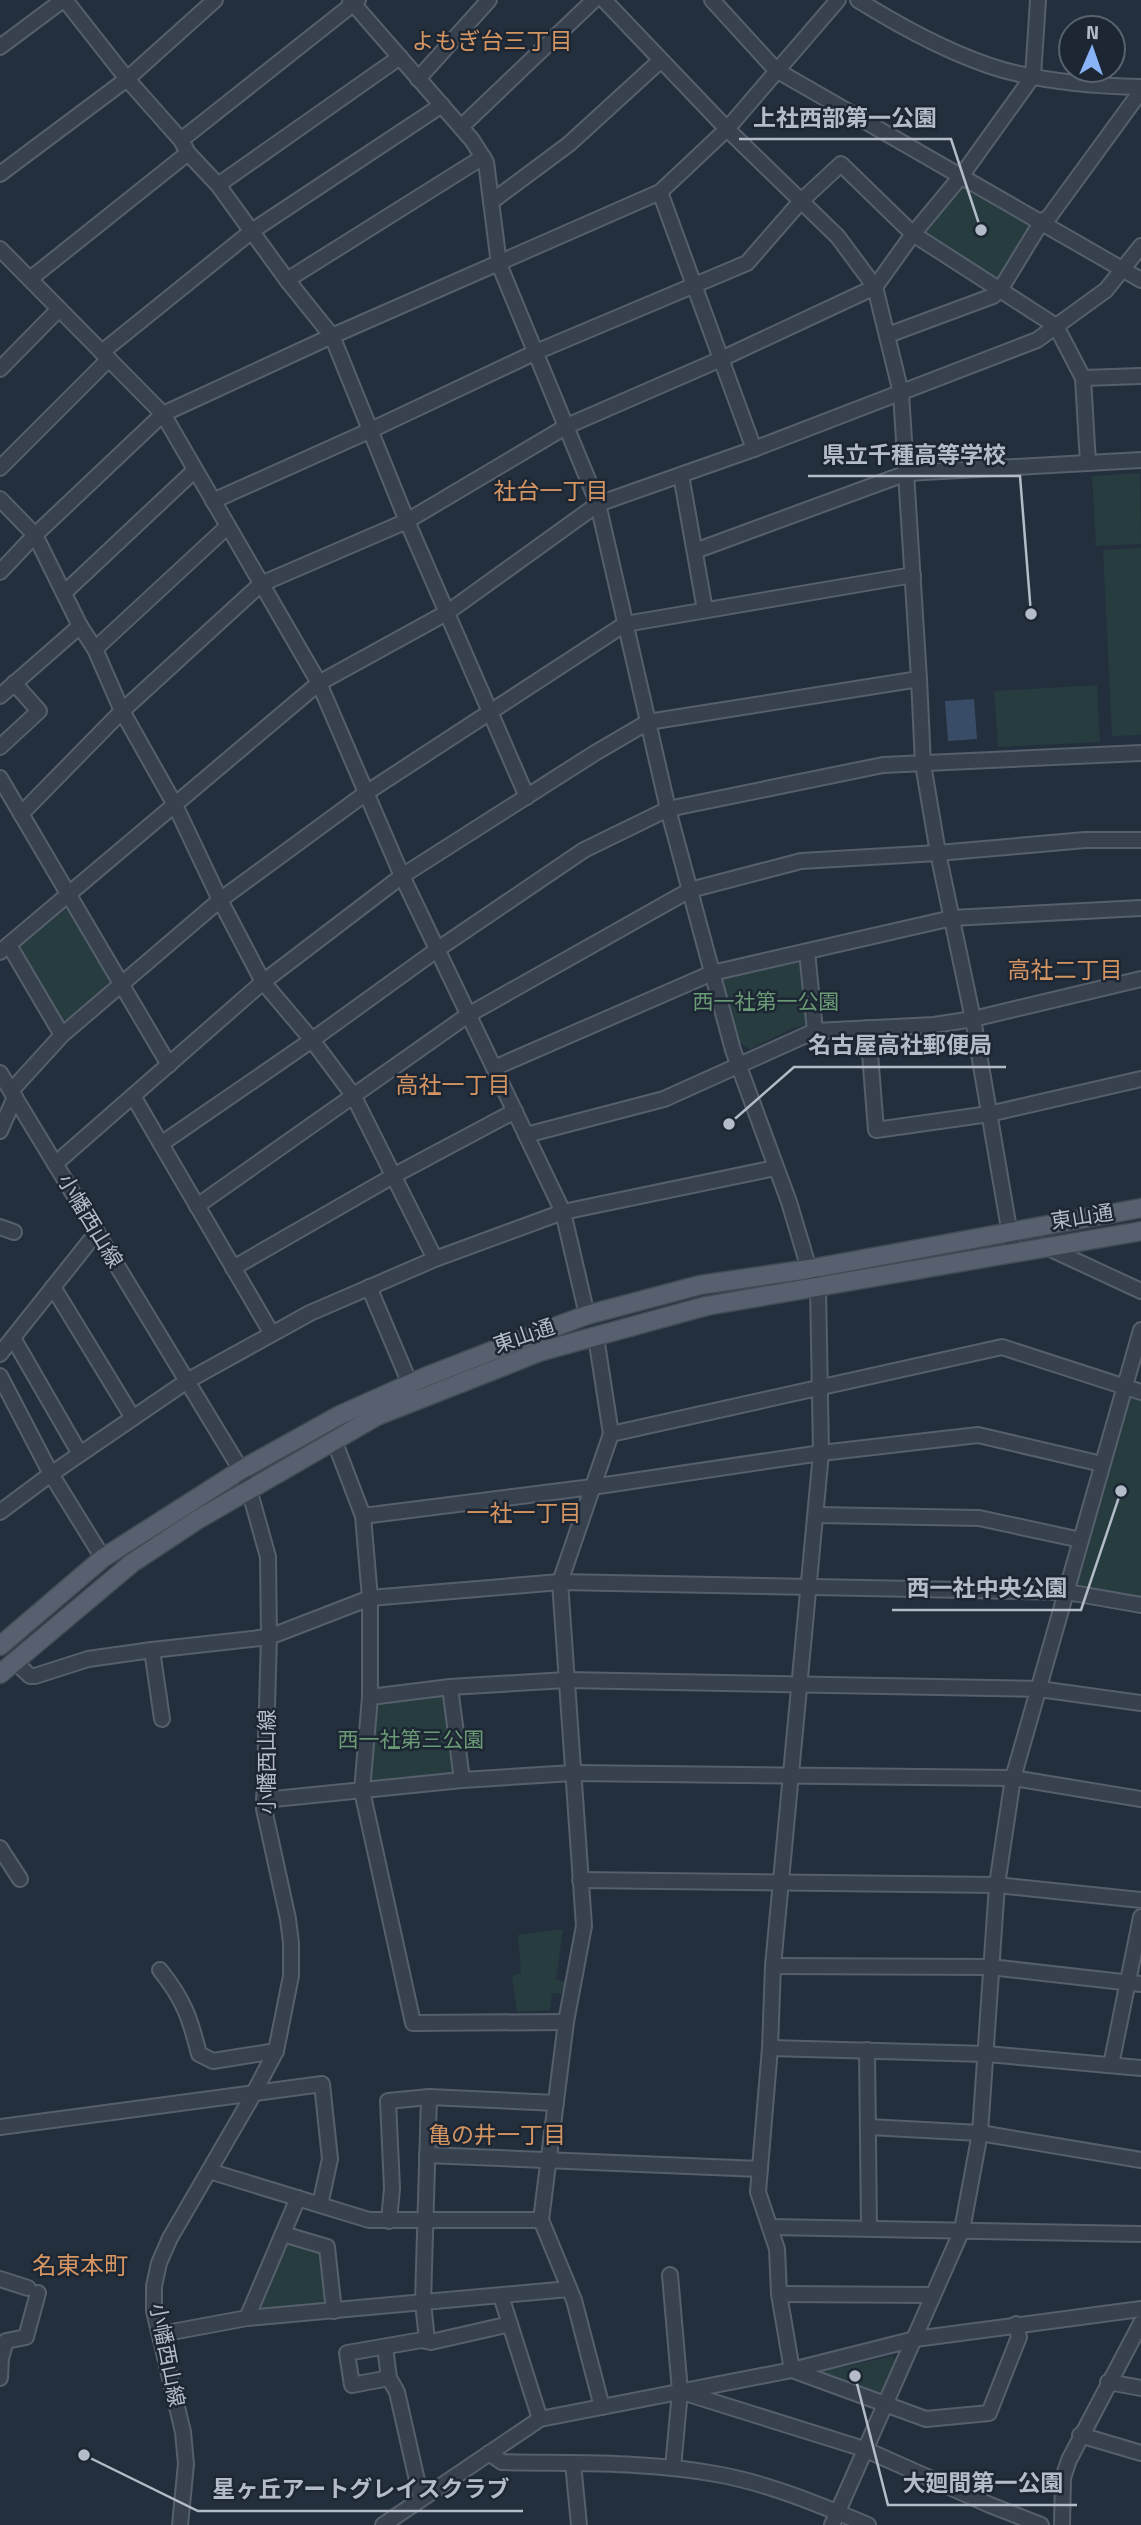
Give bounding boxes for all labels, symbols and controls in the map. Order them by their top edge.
north arrow [1057,14,1127,84]
text: N [1086,17,1100,46]
district label: よもぎ台三丁目 [412,23,573,58]
callout: 上社西部第一公園 [739,95,951,139]
text: 上社西部第一公園 [753,100,937,135]
callout: 県立千種高等学校 [808,432,1020,476]
text: 県立千種高等学校 [822,437,1006,472]
district label: 社台一丁目 [494,473,609,508]
district label: 高社二丁目 [1008,952,1123,987]
park label: 西一社第一公園 [693,985,840,1017]
callout: 名古屋高社郵便局 [794,1023,1006,1067]
text: 名古屋高社郵便局 [808,1027,992,1062]
district label: 高社一丁目 [396,1067,511,1102]
street label: 小幡西山線 [50,1167,132,1274]
street label: 東山通 [1048,1195,1115,1237]
street label: 東山通 [489,1310,559,1360]
district label: 一社一丁目 [467,1495,582,1530]
callout: 西一社中央公園 [892,1566,1081,1610]
text: 西一社中央公園 [907,1570,1068,1605]
street label: 小幡西山線 [250,1710,282,1815]
park label: 西一社第三公園 [338,1723,485,1755]
district label: 亀の井一丁目 [428,2117,566,2152]
district label: 名東本町 [32,2247,128,2283]
street label: 小幡西山線 [142,2300,194,2409]
callout: 大廻間第一公園 [888,2461,1077,2505]
text: 大廻間第一公園 [903,2465,1064,2500]
callout: 星ヶ丘アートグレイスクラブ [198,2467,523,2511]
text: 星ヶ丘アートグレイスクラブ [213,2471,509,2506]

